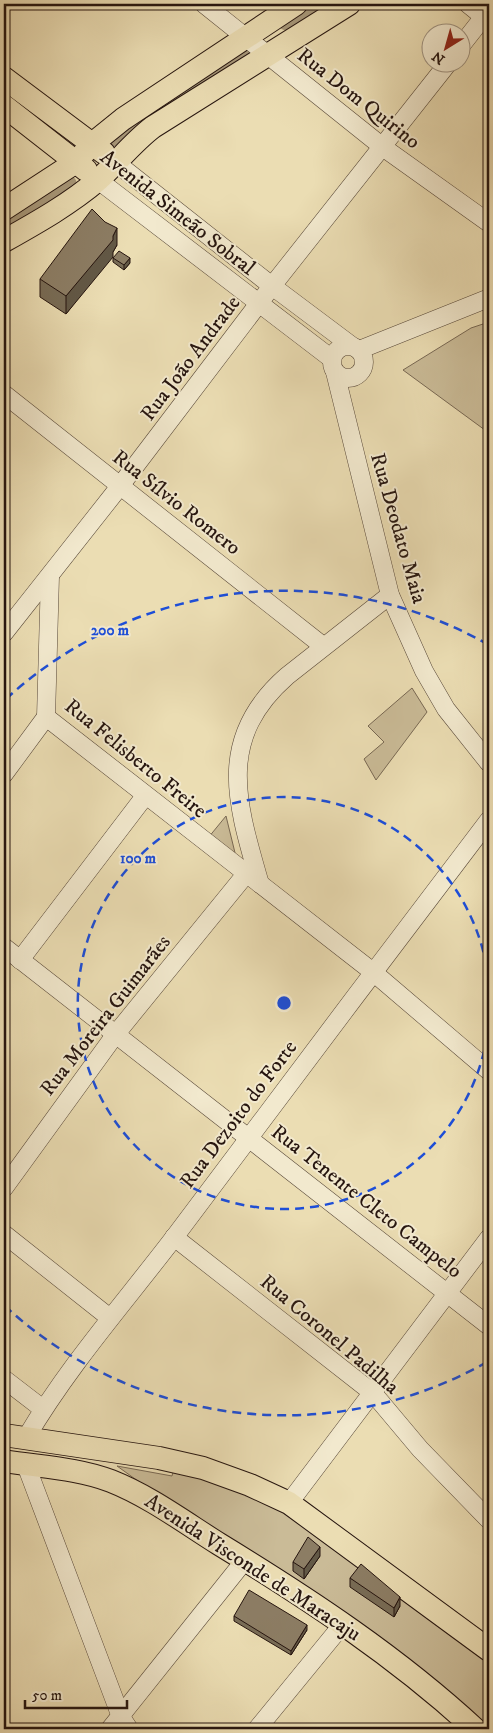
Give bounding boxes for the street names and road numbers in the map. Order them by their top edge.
street label: Rua Dom Quirino [292,43,425,155]
street label: Avenida Simeão Sobral [95,144,261,282]
street label: Rua João Andrade [135,291,247,426]
street label: Rua Sílvio Romero [107,445,246,561]
street label: Rua Deodato Maia [364,450,432,607]
street label: Rua Felisberto Freire [59,693,212,824]
street label: Rua Moreira Guimarães [35,930,177,1101]
street label: Rua Dezoito do Forte [175,1035,303,1194]
street label: Rua Tenente Cleto Campelo [266,1119,467,1284]
street label: Rua Coronel Padilha [255,1269,404,1400]
street label: Avenida Visconde de Maracaju [140,1488,365,1647]

